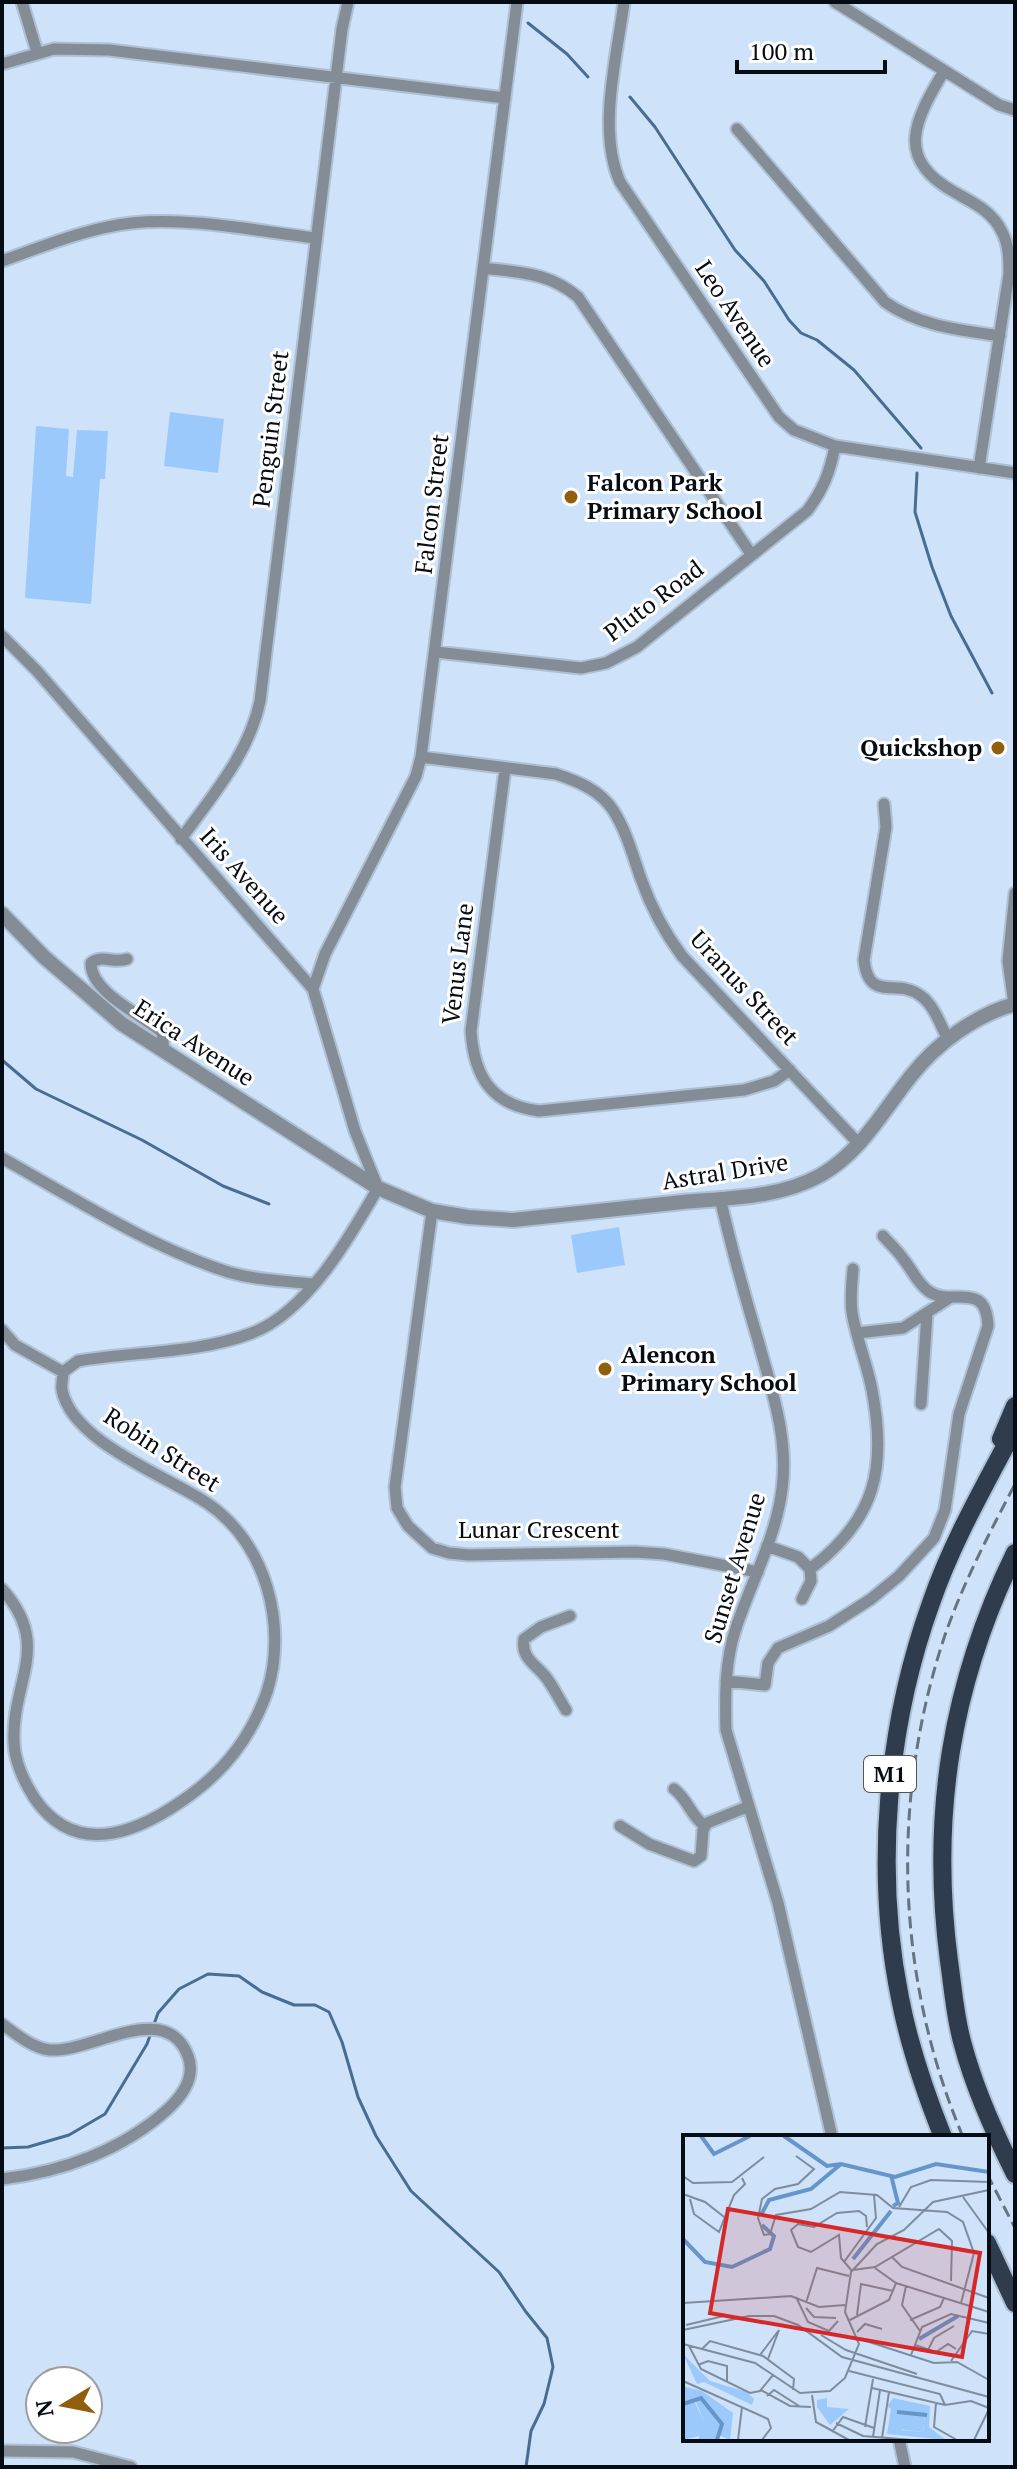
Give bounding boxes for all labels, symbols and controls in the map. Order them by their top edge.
scale bar [737,24,885,74]
text: 100 m [749,35,814,67]
street label: Leo Avenue [688,254,783,373]
street label: Penguin Street [245,349,296,509]
street label: Falcon Street [407,432,455,576]
place label: Falcon Park Primary School [587,466,763,526]
marker: Falcon Park Primary School [562,488,580,506]
street label: Pluto Road [597,552,710,648]
place label: Quickshop [860,731,982,763]
marker: Quickshop [989,739,1007,757]
street label: Iris Avenue [193,820,297,930]
street label: Venus Lane [434,901,480,1026]
street label: Uranus Street [683,923,806,1052]
street label: Erica Avenue [128,991,261,1093]
street label: Astral Drive [659,1145,790,1197]
place label: Alencon Primary School [621,1338,797,1398]
marker: Alencon Primary School [596,1360,614,1378]
street label: Robin Street [98,1400,227,1499]
street label: Sunset Avenue [696,1488,772,1647]
street label: Lunar Crescent [458,1513,620,1545]
road number: M1 [864,1756,916,1792]
inset map [683,2135,989,2441]
north arrow [24,2365,104,2445]
text: N [28,2398,60,2419]

